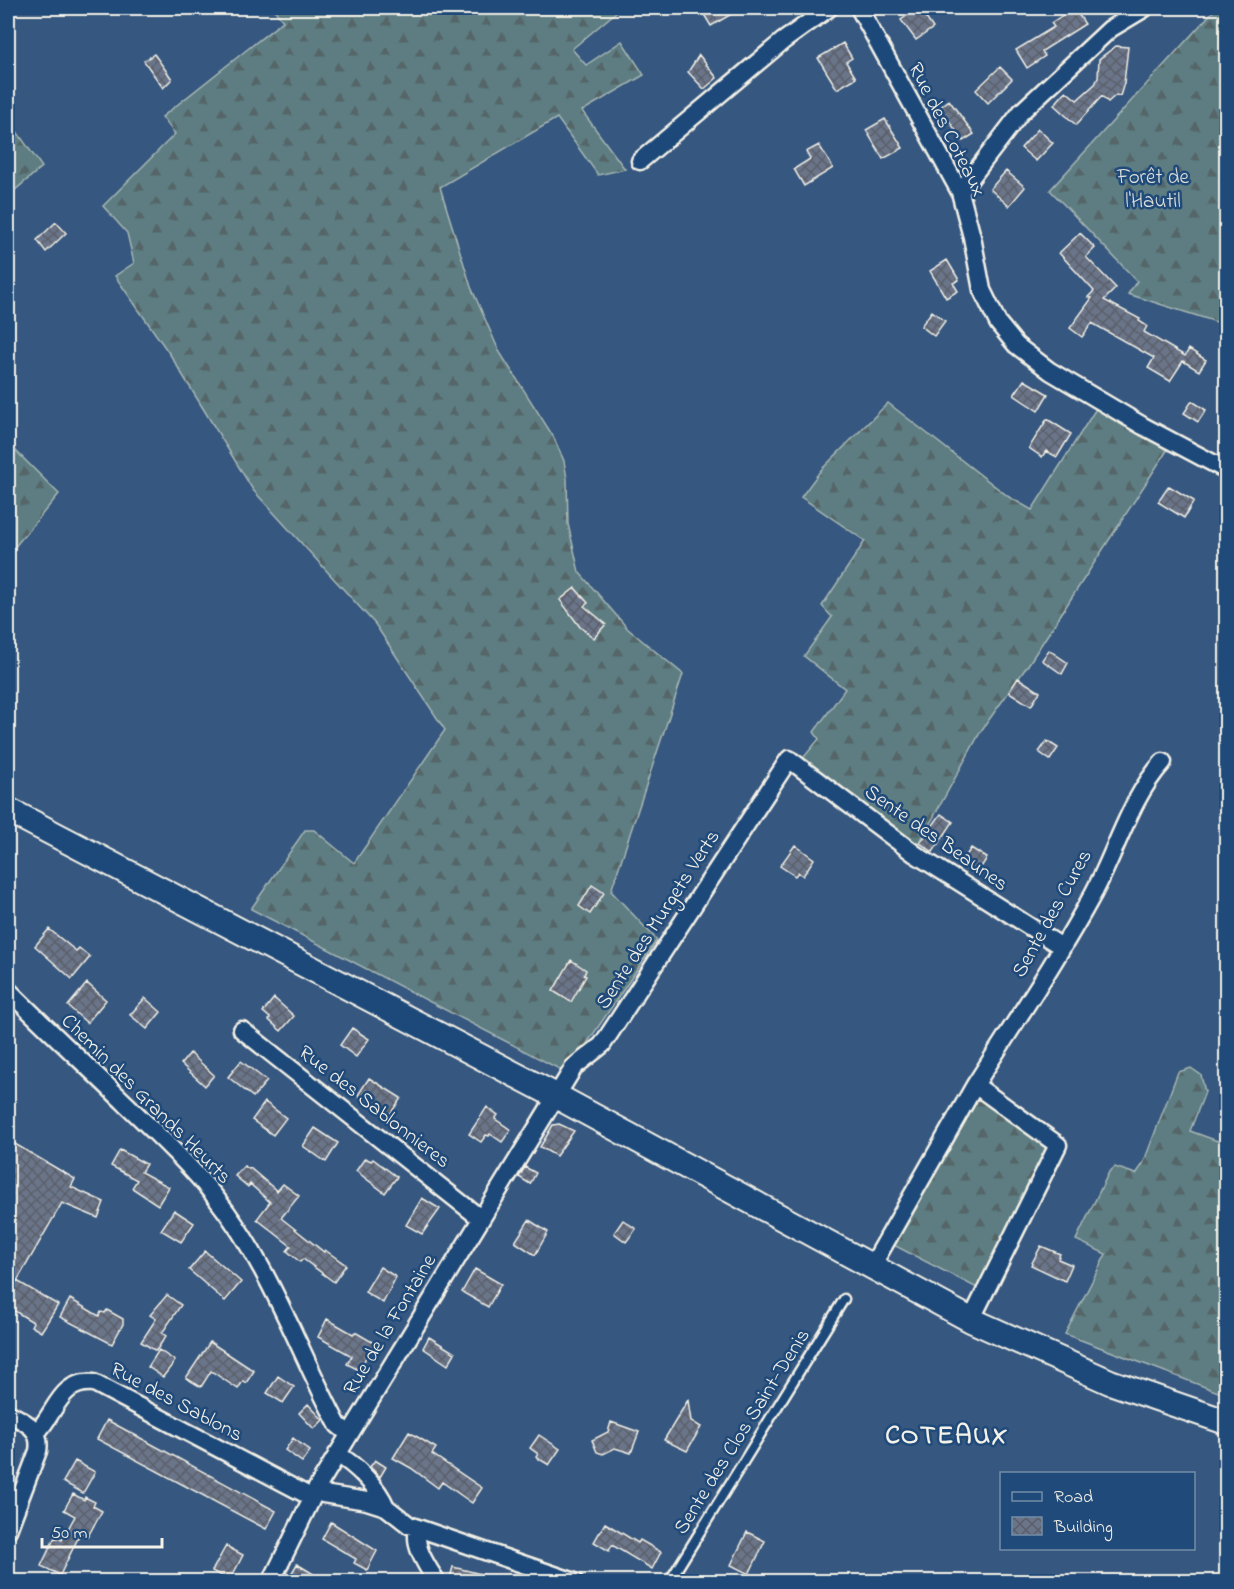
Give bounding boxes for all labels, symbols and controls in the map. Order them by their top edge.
street label: Rue des Coteaux [899,58,993,202]
park label: Forêt de l'Hautil [1116,163,1190,217]
street label: Sente des Beaunes [858,778,1014,900]
street label: Sente des Murgets Verts [589,824,730,1017]
street label: Sente des Cures [1005,845,1100,983]
street label: Chemin des Grands Heurts [53,1007,238,1192]
street label: Rue des Sablonnieres [291,1039,456,1177]
street label: Rue de la Fontaine [337,1248,445,1401]
street label: Sente des Clos Saint-Denis [667,1323,818,1541]
street label: Rue des Sablons [105,1355,248,1450]
district label: COTEAUX [885,1417,1009,1456]
legend [1000,1472,1195,1550]
text: Road [1054,1485,1093,1511]
scale bar [42,1511,162,1549]
text: Building [1053,1515,1113,1542]
text: 50 m [51,1521,88,1547]

